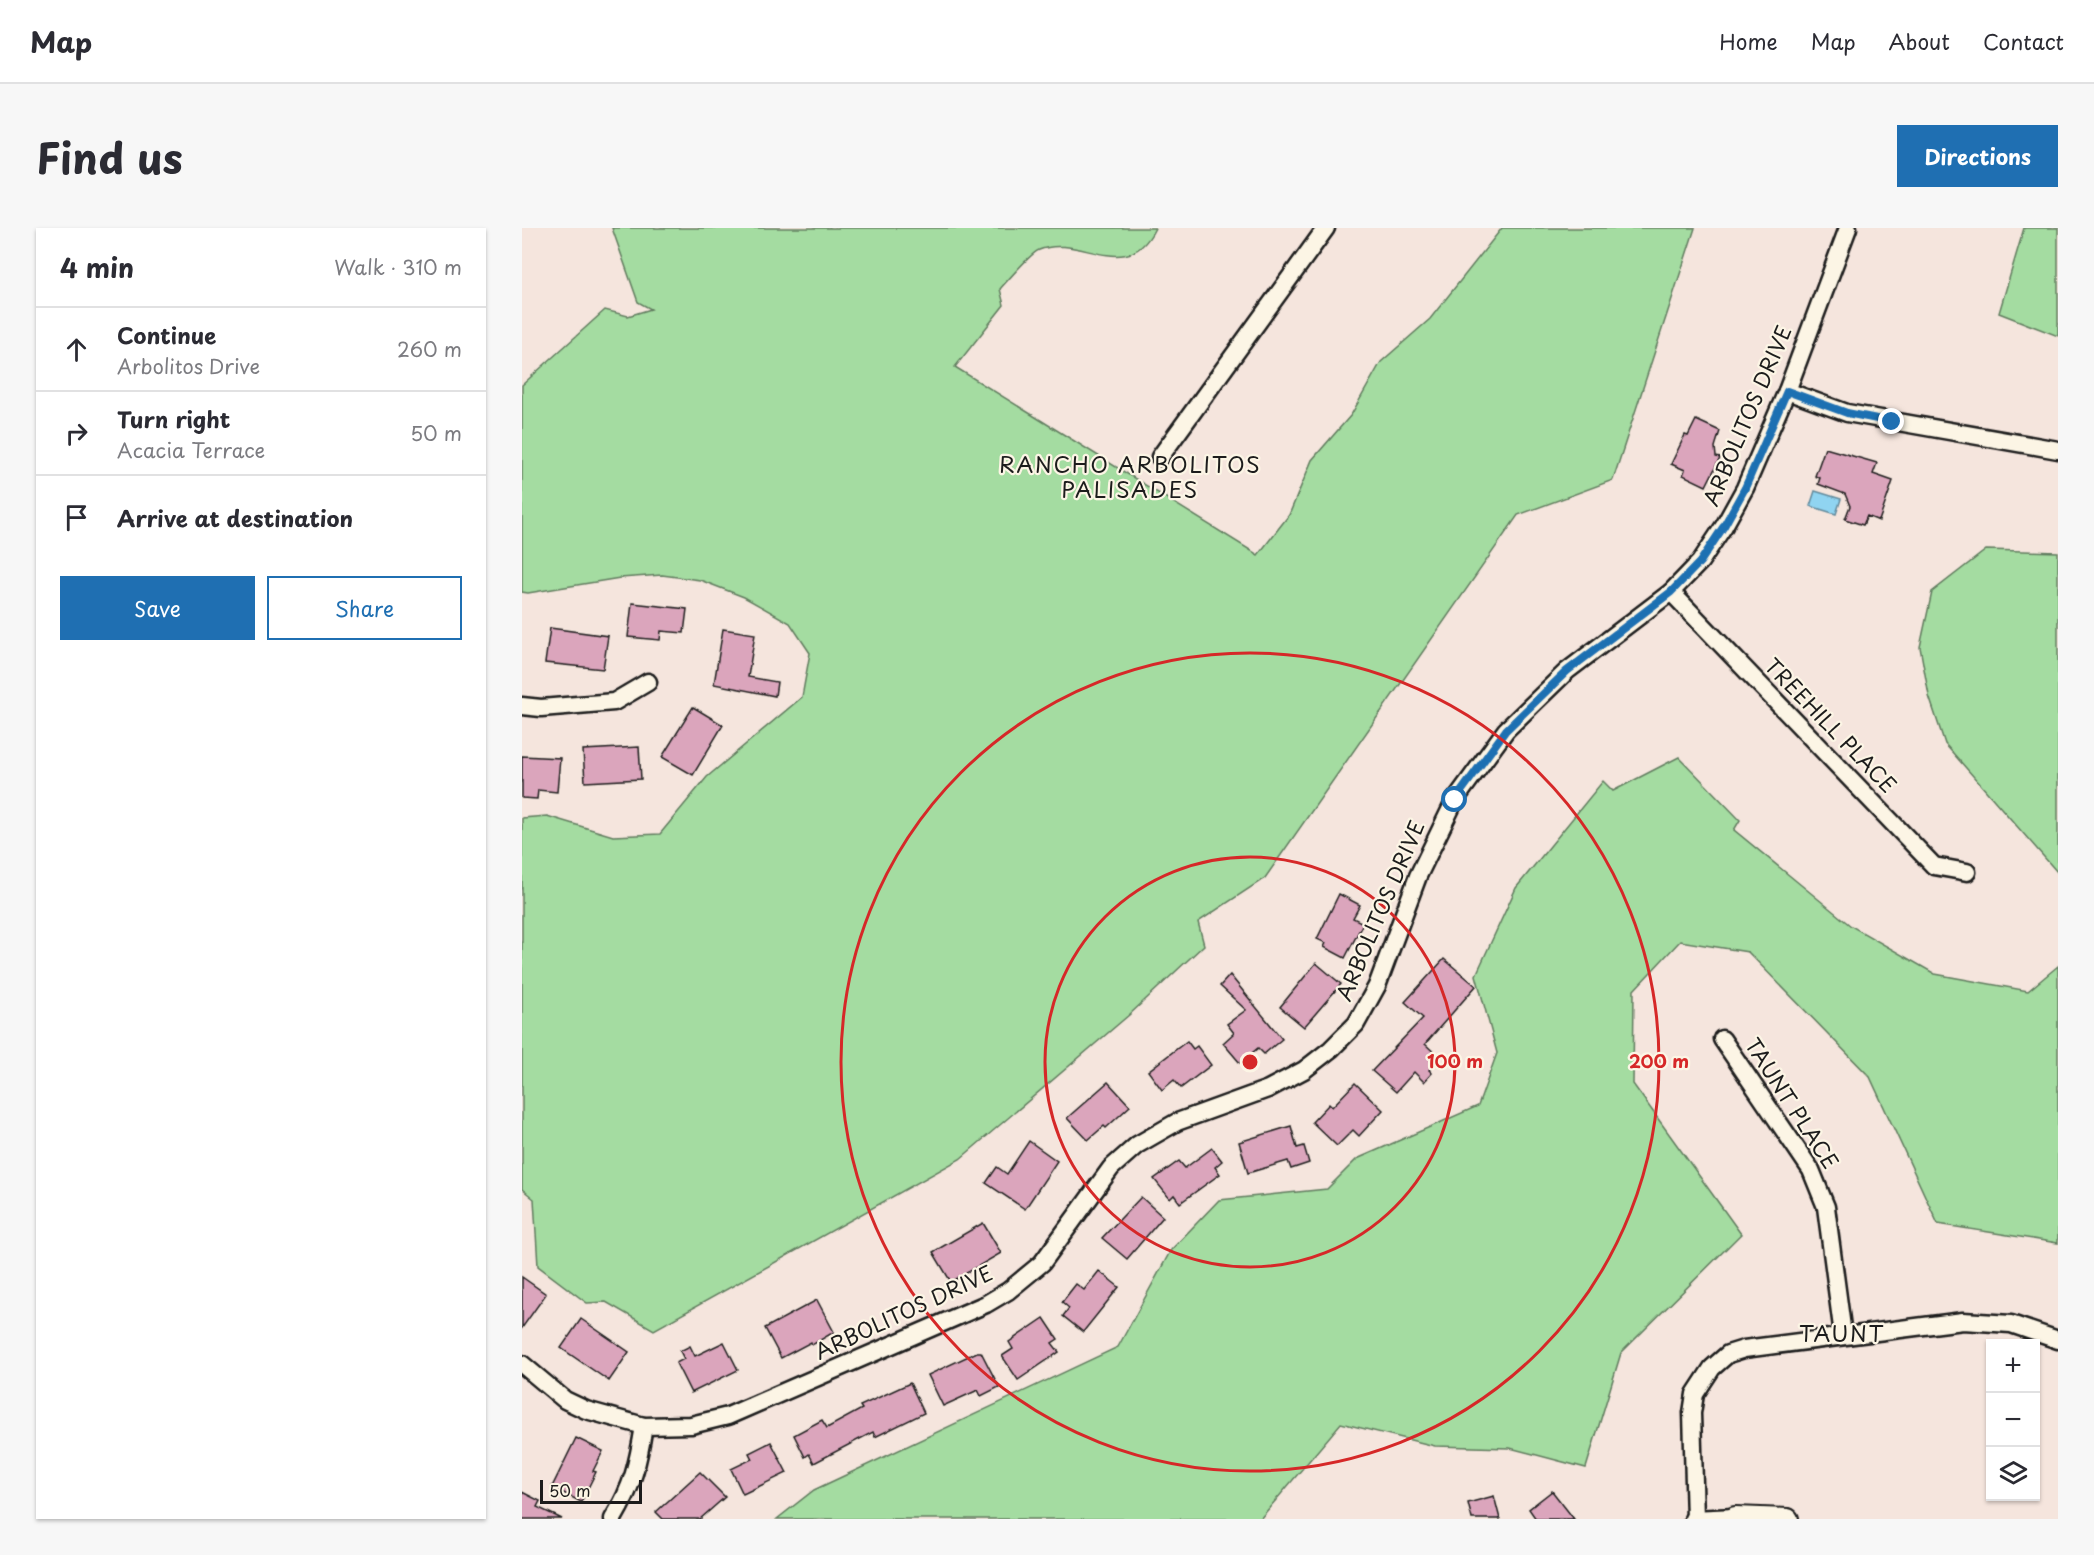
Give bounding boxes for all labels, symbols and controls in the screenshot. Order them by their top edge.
text: Map [30,20,92,63]
text: Home [1719,25,1778,57]
text: Map [1811,25,1856,57]
text: About [1889,25,1950,57]
text: Contact [1983,25,2064,57]
text: Find us [36,125,183,188]
button: Directions [1897,125,2058,187]
text: 4 min [60,248,134,287]
text: Walk · 310 m [334,252,462,282]
text: Continue [117,318,216,351]
street label: ARBOLITOS DRIVE [1694,320,1799,510]
icon: ahead [60,333,93,366]
text: 260 m [397,334,462,364]
text: Arbolitos Drive [117,351,260,381]
text: Turn right [117,402,230,435]
route end [1878,408,1904,434]
icon: right [60,417,93,450]
text: 50 m [410,418,462,448]
text: Acacia Terrace [117,435,265,465]
district label: RANCHO ARBOLITOS PALISADES [999,447,1261,505]
icon: arrive [60,501,93,534]
text: Arrive at destination [117,501,353,534]
button: Save [60,576,255,640]
button: Share [267,576,462,640]
street label: TREEHILL PLACE [1758,650,1905,800]
route start [1441,786,1467,812]
street label: ARBOLITOS DRIVE [1327,815,1432,1005]
street label: TAUNT PLACE [1738,1031,1847,1175]
text: 100 m [1427,1047,1483,1074]
text: 200 m [1629,1047,1689,1074]
centre of rings [1240,1052,1260,1072]
street label: ARBOLITOS DRIVE [809,1256,998,1367]
district label: TAUNT [1799,1316,1885,1349]
map controls [1986,1339,2040,1501]
button: + [1986,1339,2040,1393]
button: − [1986,1393,2040,1447]
button: layers [1986,1447,2040,1501]
scale bar [540,1477,642,1504]
text: 50 m [549,1478,590,1502]

